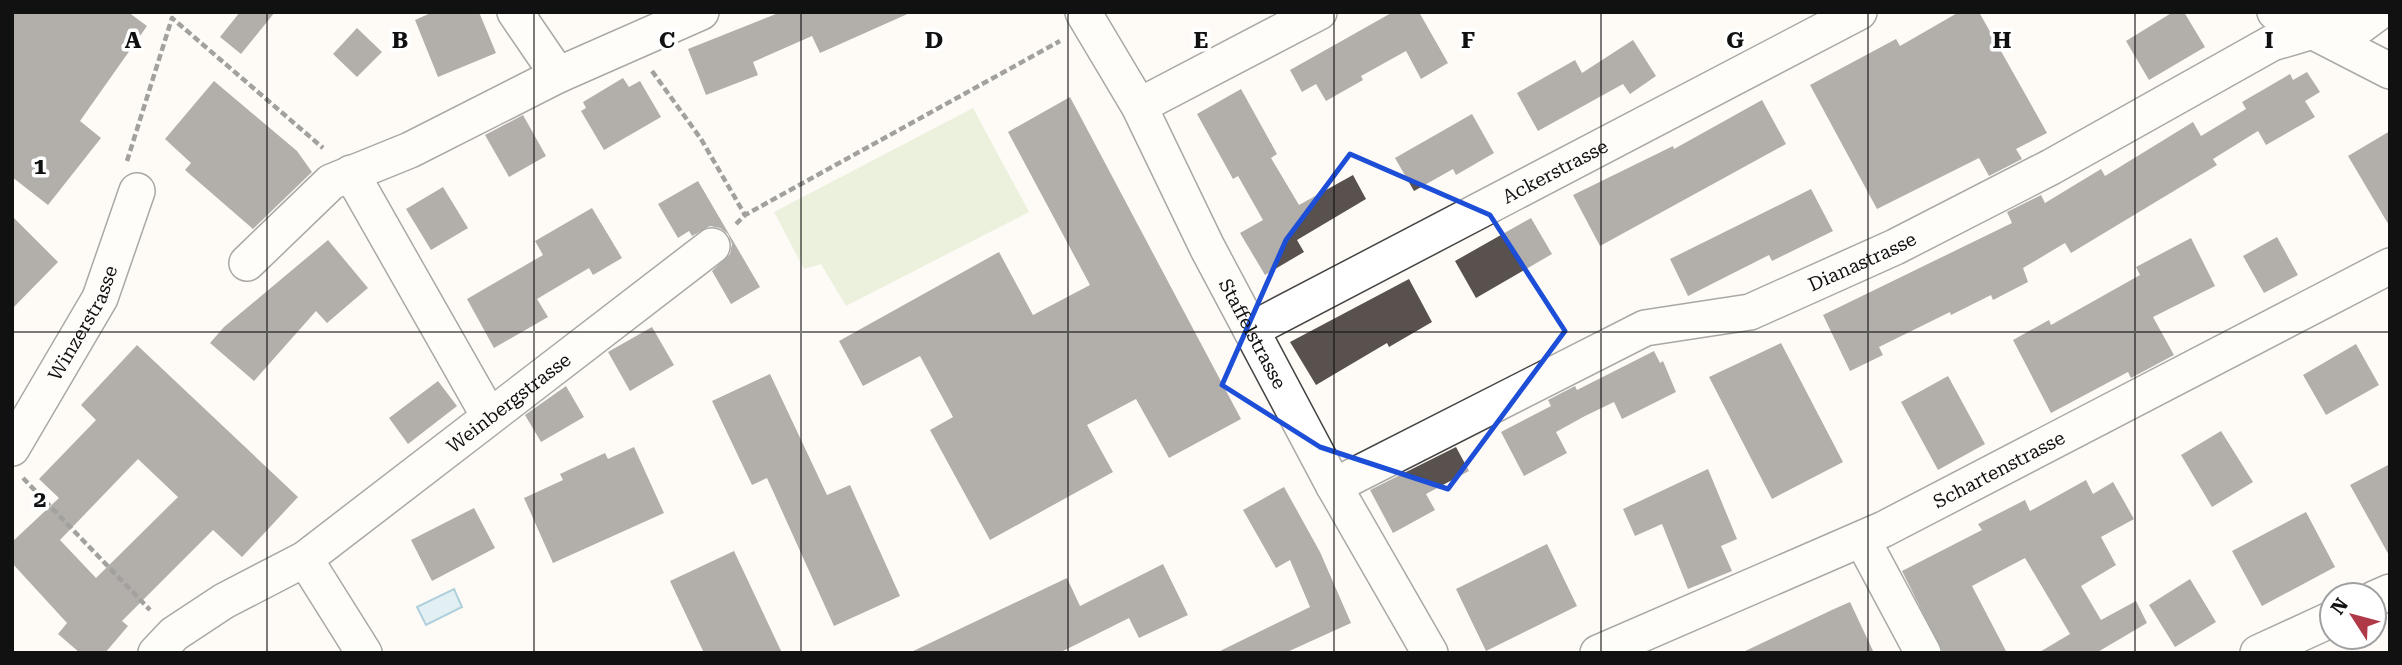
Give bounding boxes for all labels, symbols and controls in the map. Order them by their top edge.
text: A [125,27,142,54]
text: B [392,27,408,54]
text: C [659,27,675,54]
text: D [925,27,943,54]
text: E [1194,27,1208,54]
text: F [1461,27,1475,54]
text: G [1726,27,1744,54]
text: H [1993,27,2012,54]
text: I [2264,27,2274,54]
street label: Ackerstrasse [1498,134,1612,208]
text: 1 [34,153,47,180]
street label: Dianastrasse [1805,227,1920,296]
street label: Winzerstrasse [43,262,122,384]
street label: Staffelstrasse [1214,275,1292,393]
street label: Weinbergstrasse [442,348,575,457]
street label: Schartenstrasse [1929,426,2069,513]
text: 2 [34,486,46,513]
north arrow [2318,581,2388,651]
text: N [2326,593,2353,619]

